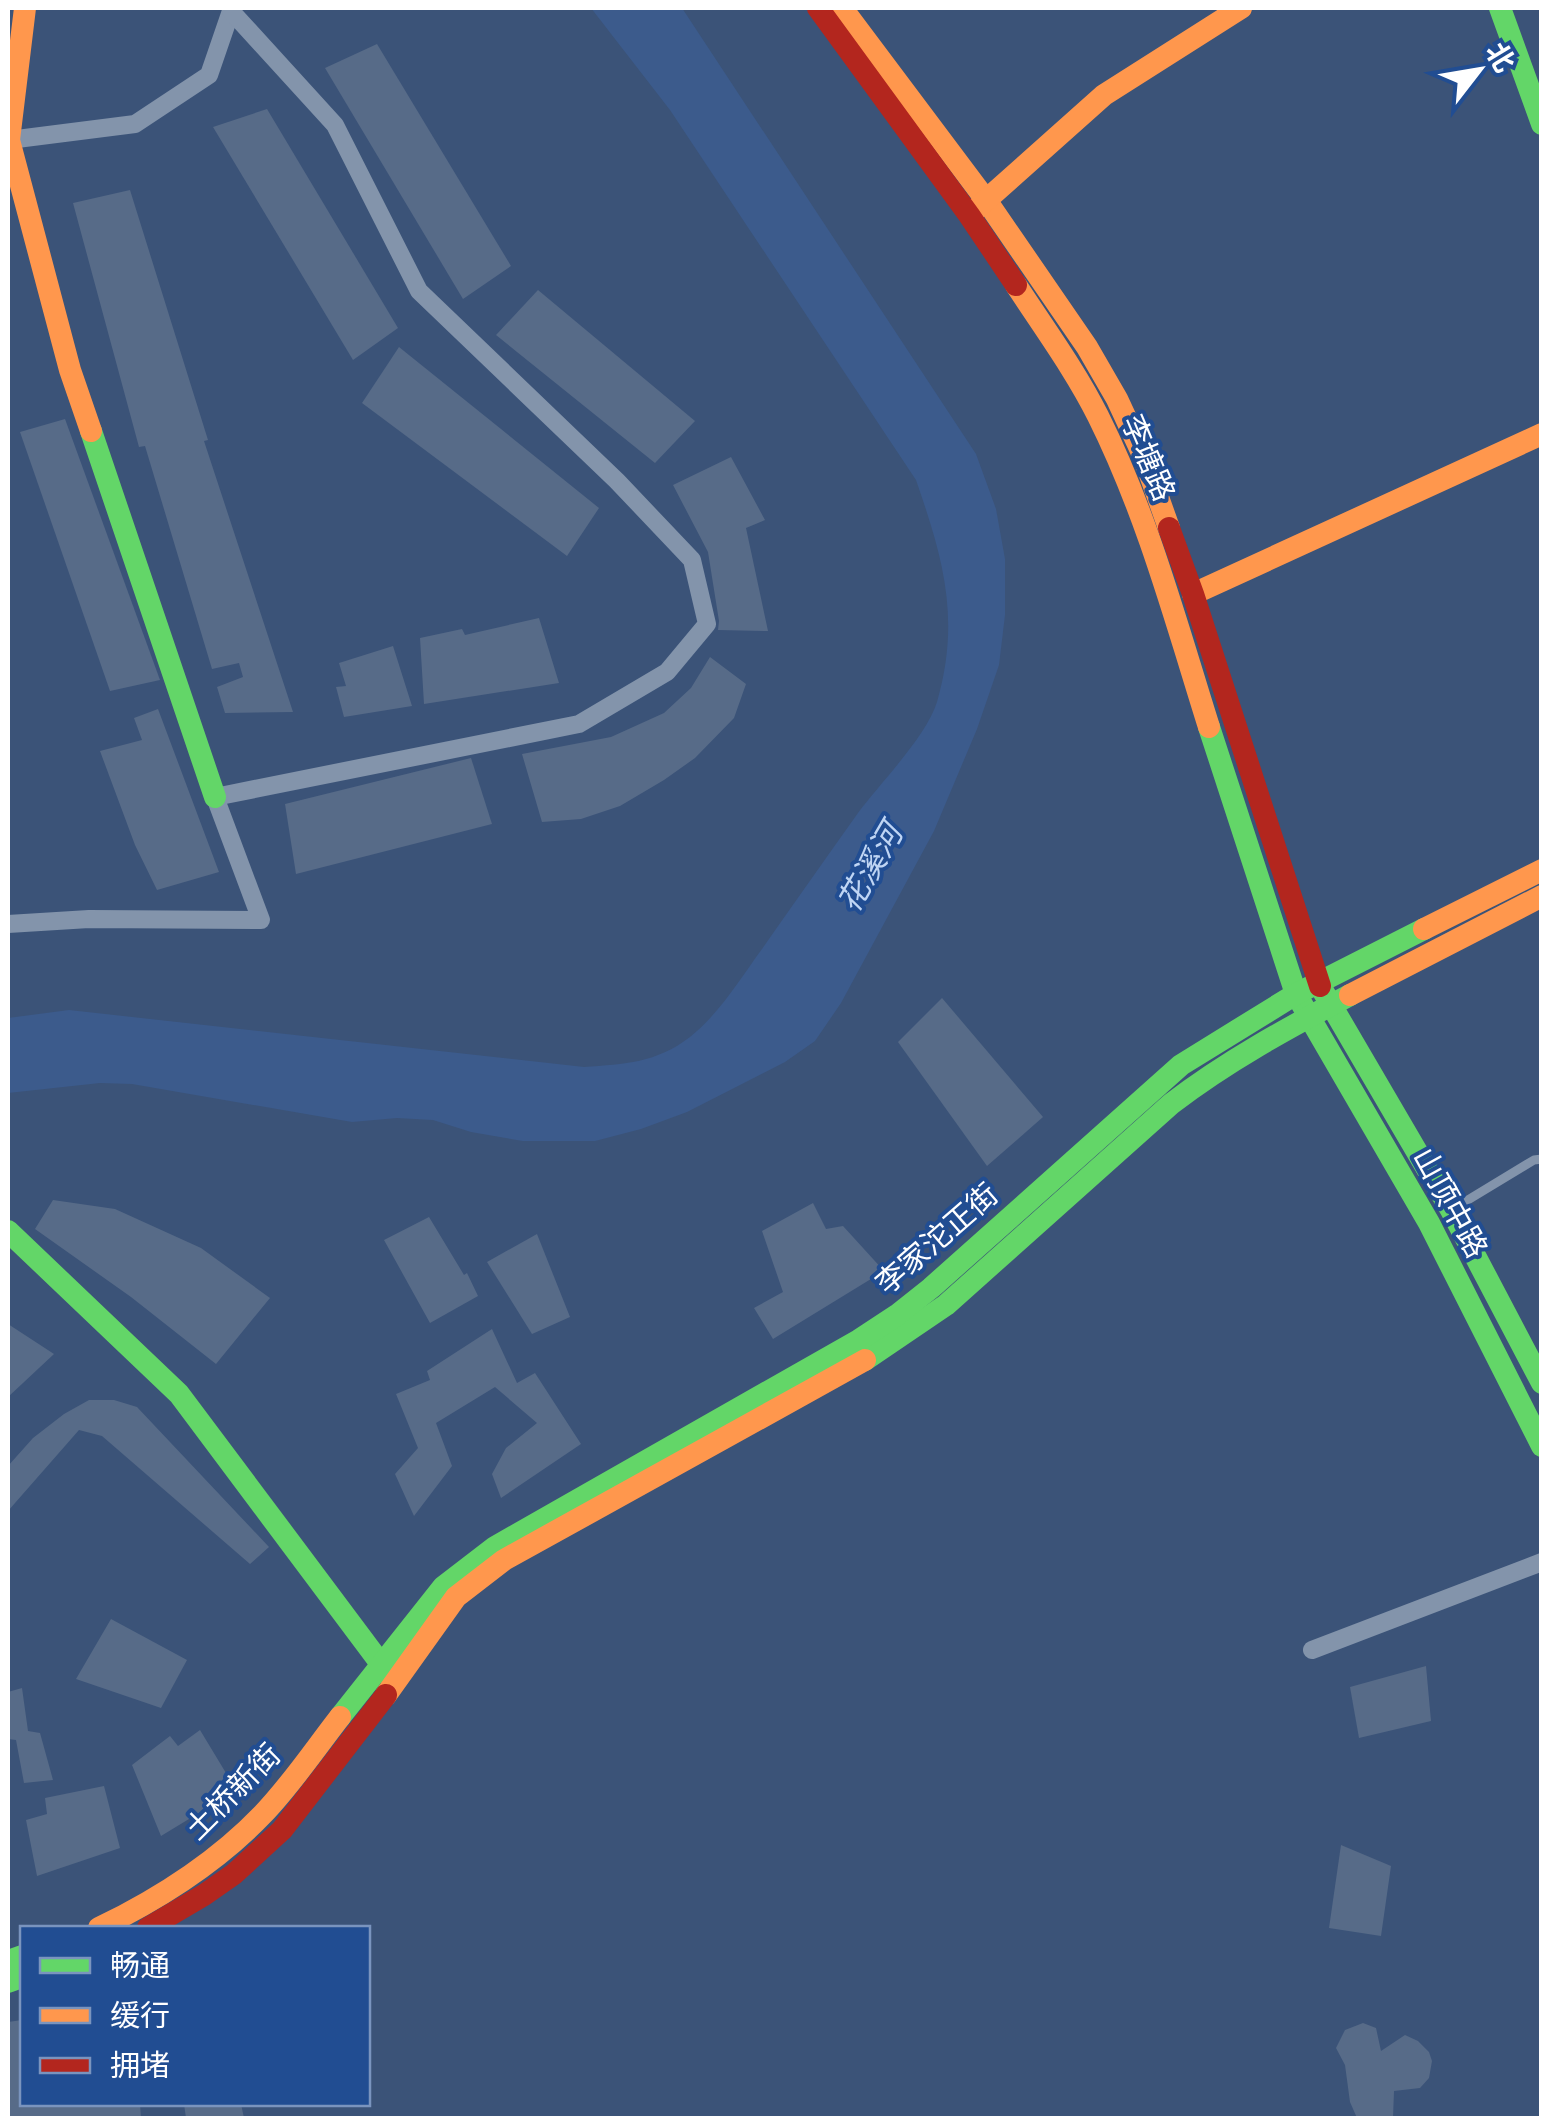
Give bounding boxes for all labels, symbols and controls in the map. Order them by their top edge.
north arrow [1429,20,1529,120]
text: 北 [1476,35,1524,79]
street label: 李塘路 [1111,408,1186,508]
water label: 花溪河 [826,810,916,921]
street label: 山顶中路 [1403,1140,1498,1266]
street label: 李家沱正街 [866,1173,1007,1304]
street label: 土桥新街 [175,1734,290,1849]
legend [20,1926,370,2106]
text: 畅通 [110,1944,170,1987]
text: 缓行 [110,1994,170,2037]
text: 拥堵 [110,2044,170,2087]

